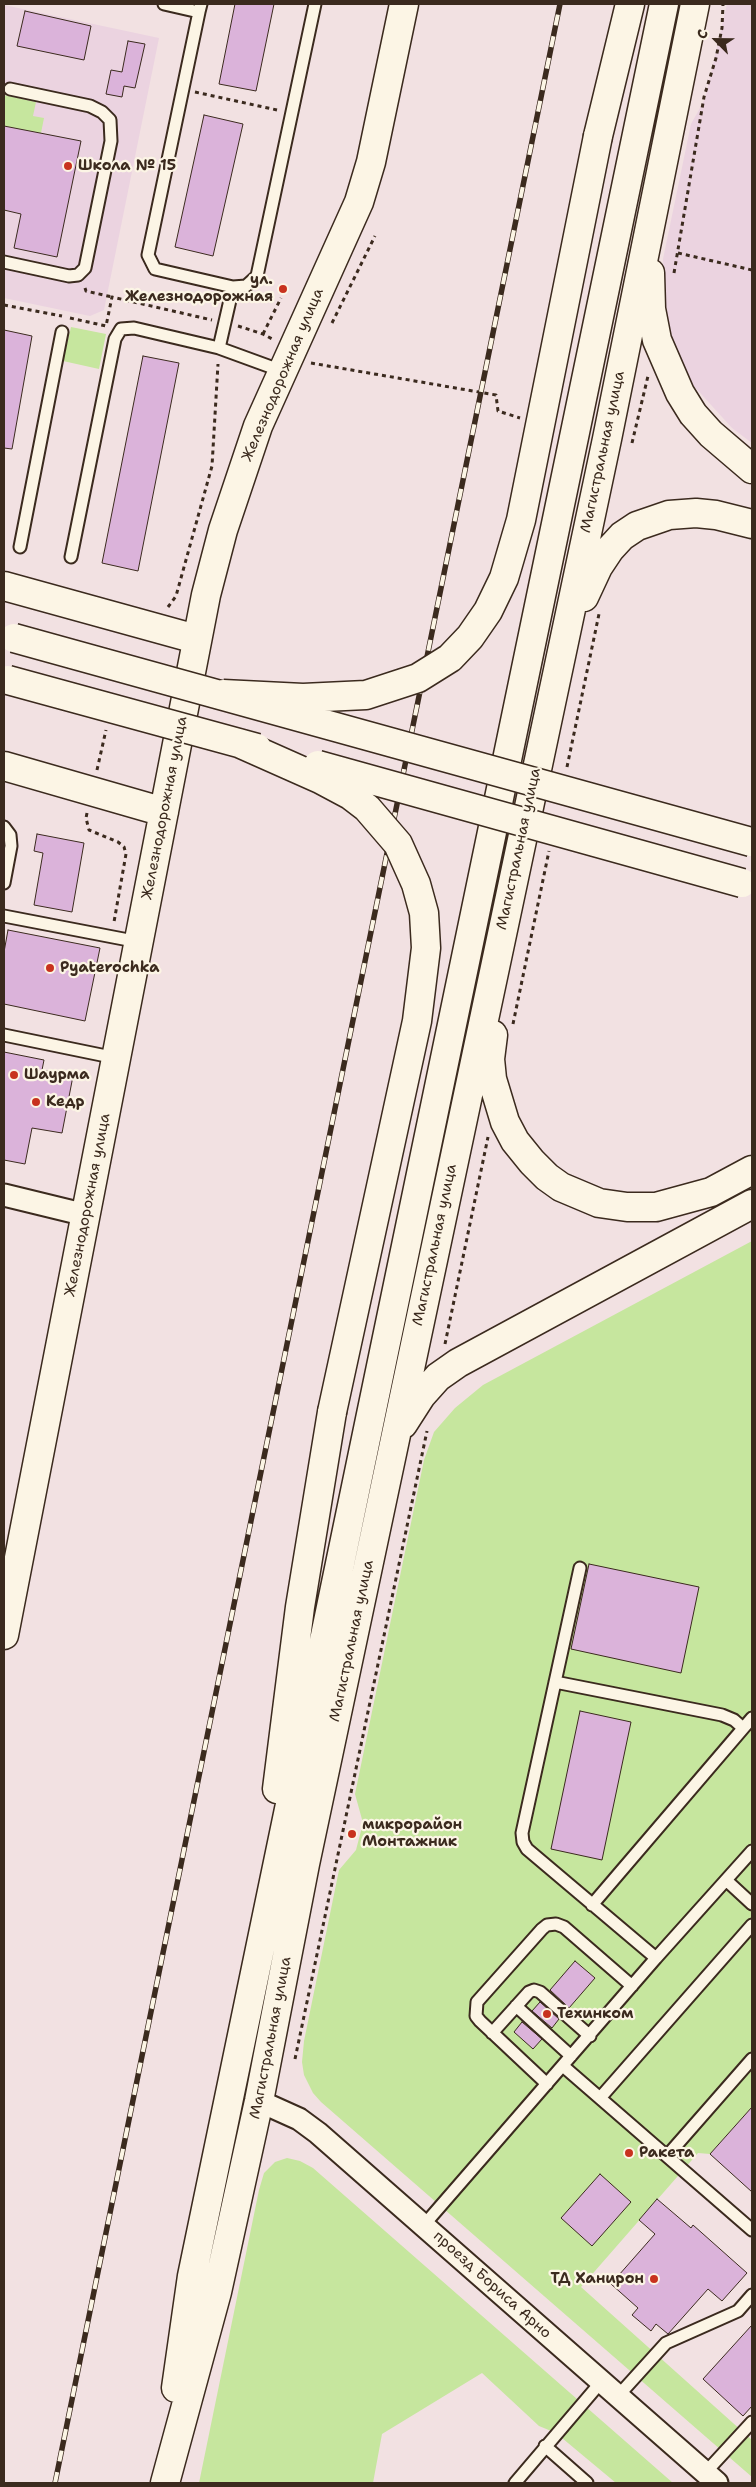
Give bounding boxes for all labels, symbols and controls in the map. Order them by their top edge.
north arrow [691,15,741,65]
text: С [692,27,712,42]
place label: Школа № 15 [78,157,176,175]
marker: Школа № 15 [62,160,74,172]
place label: ул. Железнодорожная [125,271,273,306]
marker: ул. Железнодорожная [277,283,289,295]
street label: Железнодорожная улица [238,286,328,464]
street label: Магистральная улица [577,369,629,535]
street label: Железнодорожная улица [138,715,192,901]
street label: Магистральная улица [493,766,545,932]
place label: Pyaterochka [60,959,160,977]
marker: Pyaterochka [44,962,56,974]
place label: Шаурма [24,1066,89,1084]
marker: Шаурма [8,1069,20,1081]
place label: Кедр [46,1093,84,1111]
marker: Кедр [30,1096,42,1108]
street label: Железнодорожная улица [61,1112,115,1298]
street label: Магистральная улица [409,1162,461,1328]
street label: Магистральная улица [326,1558,378,1724]
place label: микрорайон Монтажник [362,1816,462,1851]
marker: микрорайон Монтажник [346,1828,358,1840]
street label: Магистральная улица [246,1955,296,2121]
place label: Техинком [557,2005,633,2023]
marker: Техинком [541,2008,553,2020]
place label: Ракета [639,2144,694,2162]
marker: Ракета [623,2147,635,2159]
street label: проезд Бориса Арно [429,2227,555,2343]
place label: ТД Ханирон [550,2270,644,2288]
marker: ТД Ханирон [648,2273,660,2285]

